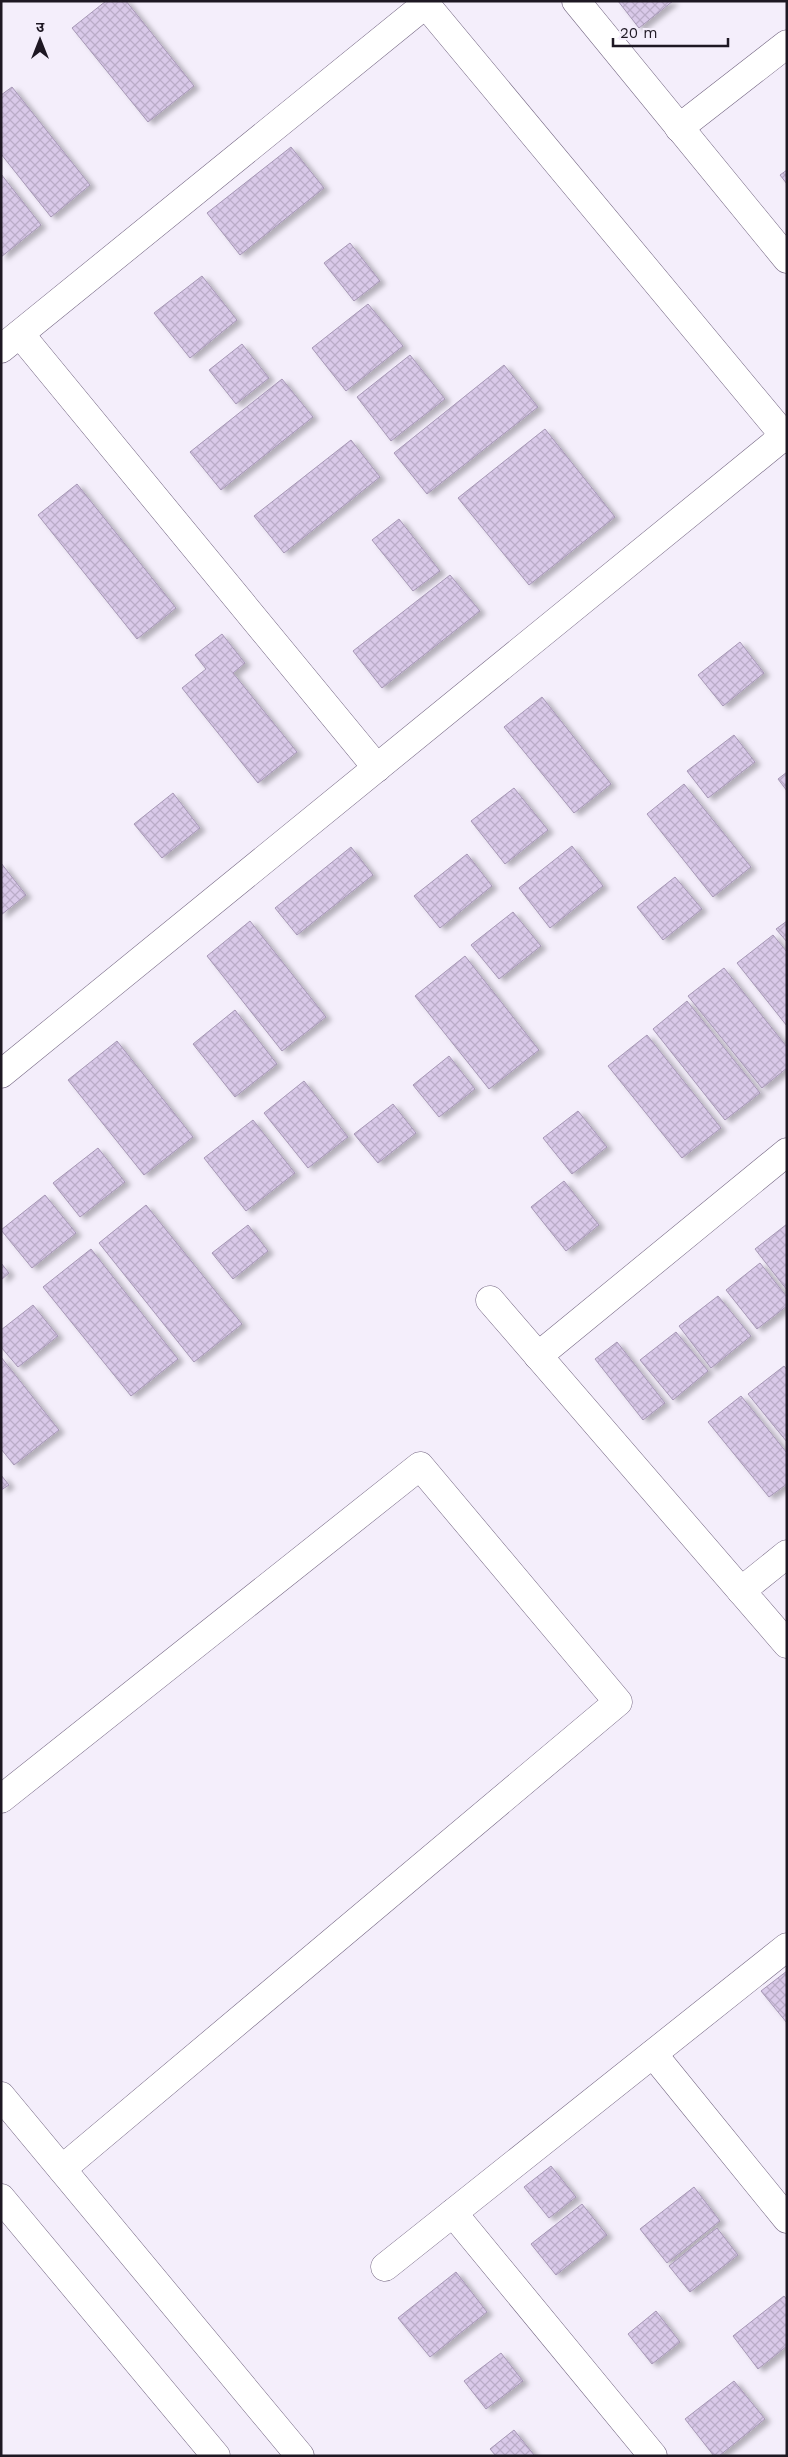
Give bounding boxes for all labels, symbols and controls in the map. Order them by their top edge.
north arrow [15,15,65,65]
scale bar [613,15,728,47]
text: उ [36,19,45,35]
text: 20 m [620,24,658,42]

